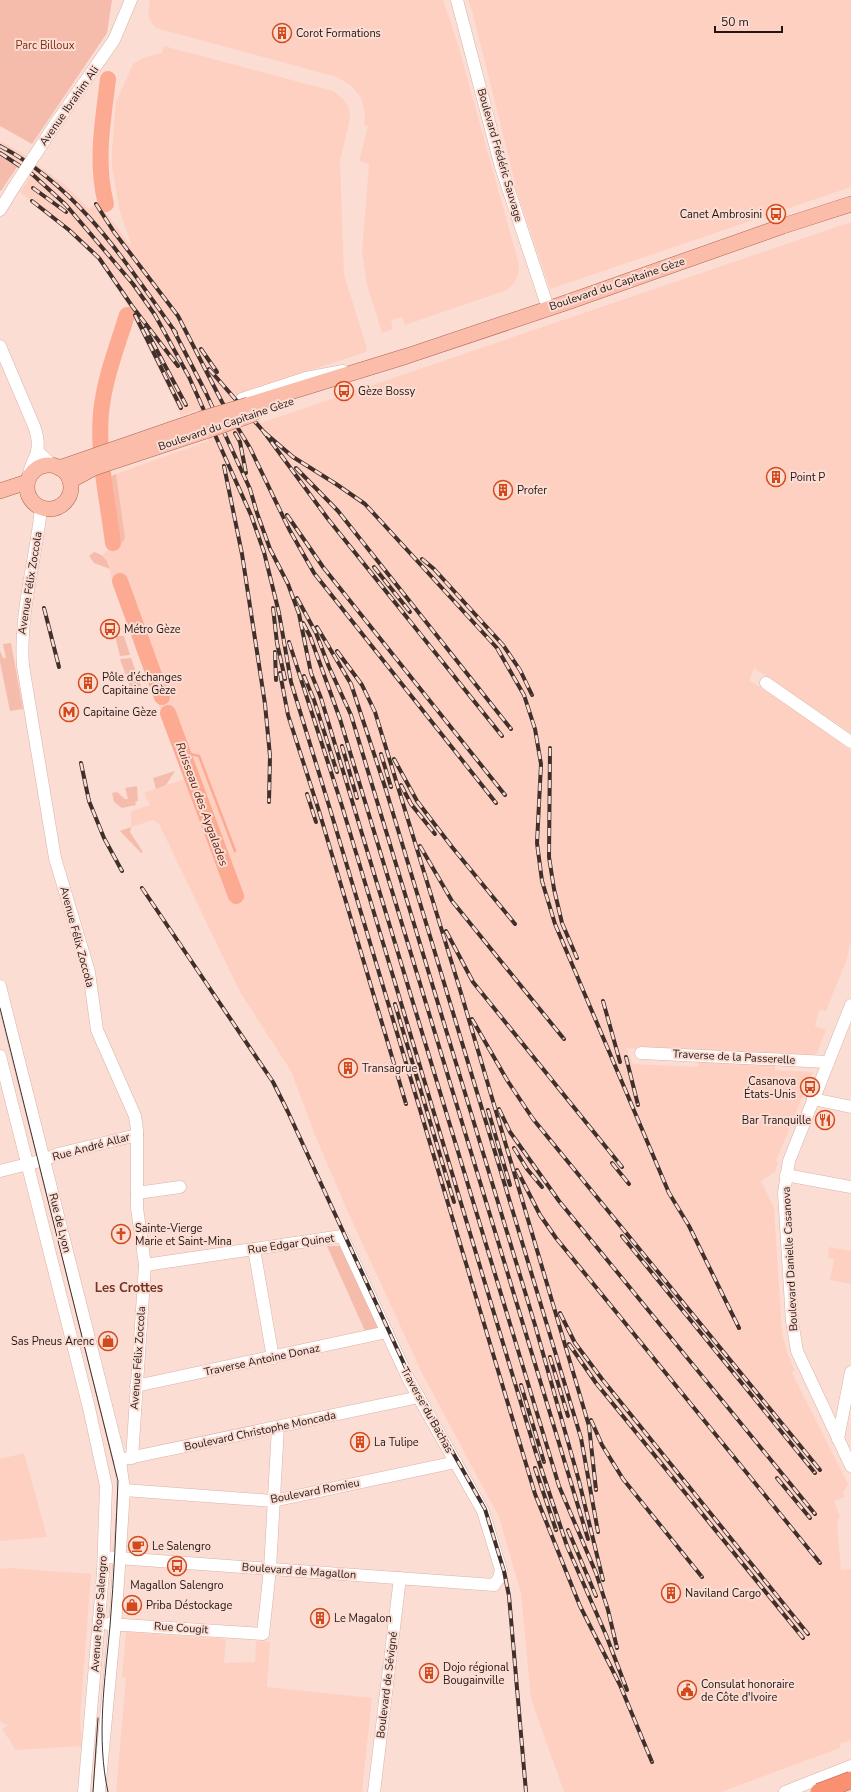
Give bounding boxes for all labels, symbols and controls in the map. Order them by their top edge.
scale bar [715,8,782,34]
text: 50 m [721,14,749,30]
building icon: Corot Formations [271,22,293,44]
place label: Corot Formations [296,26,381,41]
park label: Parc Billoux [16,38,75,53]
street label: Avenue Ibrahim Ali [36,63,102,149]
street label: Boulevard Frédéric Sauvage [474,87,526,224]
bus stop icon: Canet Ambrosini [765,203,787,225]
place label: Canet Ambrosini [680,207,762,222]
street label: Boulevard du Capitaine Gèze [547,254,687,314]
bus stop icon: Gèze Bossy [333,380,355,402]
place label: Gèze Bossy [358,384,415,399]
street label: Boulevard du Capitaine Gèze [156,394,296,454]
building icon: Point P [765,466,787,488]
place label: Point P [790,470,825,485]
building icon: Profer [492,479,514,501]
place label: Profer [517,483,547,498]
street label: Avenue Félix Zoccola [14,530,46,636]
bus stop icon: Métro Gèze [99,618,121,640]
place label: Métro Gèze [124,622,181,637]
place label: Pôle d’échanges Capitaine Gèze [102,670,182,698]
building icon: Pôle d’échanges Capitaine Gèze [77,672,99,694]
metro station icon: Capitaine Gèze [58,701,80,723]
place label: Capitaine Gèze [83,705,157,720]
water label: Ruisseau des Aygalades [172,740,232,868]
street label: Avenue Félix Zoccola [56,885,98,989]
street label: Traverse de la Passerelle [672,1046,796,1068]
building icon: Transagrue [337,1057,359,1079]
place label: Transagrue [362,1061,417,1076]
place label: Casanova États-Unis [744,1074,796,1102]
bus stop icon: Casanova États-Unis [799,1076,821,1098]
restaurant icon: Bar Tranquille [814,1109,836,1131]
place label: Bar Tranquille [742,1113,811,1128]
street label: Rue André Allar [51,1129,132,1165]
street label: Boulevard Danielle Casanova [779,1186,801,1332]
street label: Rue de Lyon [45,1192,75,1254]
place label: Sainte-Vierge Marie et Saint-Mina [135,1221,232,1249]
church icon: Sainte-Vierge Marie et Saint-Mina [110,1223,132,1245]
street label: Rue Edgar Quinet [247,1230,335,1257]
district label: Les Crottes [95,1279,163,1297]
street label: Avenue Félix Zoccola [127,1305,149,1410]
shop icon: Sas Pneus Arenc [97,1330,119,1352]
place label: Sas Pneus Arenc [11,1334,94,1349]
street label: Traverse Antoine Donaz [203,1340,321,1380]
street label: Traverse du Bachas [397,1364,457,1456]
street label: Boulevard Christophe Moncada [183,1408,337,1454]
building icon: La Tulipe [349,1431,371,1453]
place label: La Tulipe [374,1435,419,1450]
street label: Boulevard Romieu [269,1475,361,1507]
cafe icon: Le Salengro [127,1535,149,1557]
place label: Le Salengro [152,1539,211,1554]
street label: Avenue Roger Salengro [87,1555,111,1673]
bus stop icon: Magallon Salengro [166,1555,188,1577]
street label: Boulevard de Magallon [241,1560,357,1582]
place label: Magallon Salengro [130,1578,224,1593]
building icon: Naviland Cargo [660,1582,682,1604]
place label: Naviland Cargo [685,1586,761,1601]
shop icon: Priba Déstockage [121,1594,143,1616]
place label: Priba Déstockage [146,1598,232,1613]
building icon: Le Magalon [309,1607,331,1629]
place label: Le Magalon [334,1611,392,1626]
street label: Rue Cougit [153,1619,209,1637]
street label: Boulevard de Sévigné [373,1631,401,1739]
place label: Dojo régional Bougainville [443,1660,510,1688]
building icon: Dojo régional Bougainville [418,1662,440,1684]
place label: Consulat honoraire de Côte d'Ivoire [701,1677,794,1705]
public building icon: Consulat honoraire de Côte d'Ivoire [676,1679,698,1701]

